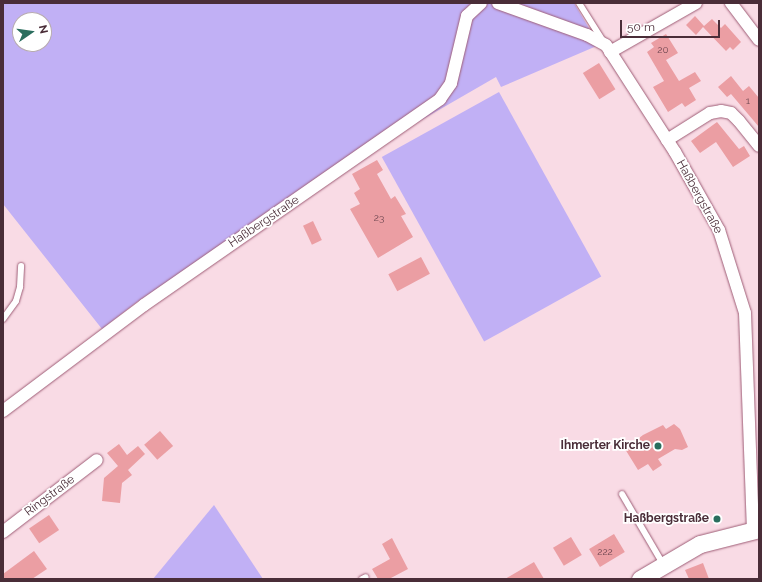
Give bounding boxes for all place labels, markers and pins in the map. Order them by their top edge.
place label: Ihmerter Kirche [560,439,650,453]
marker: Ihmerter Kirche [653,441,663,451]
place label: Haßbergstraße [624,512,709,526]
marker: Haßbergstraße [712,514,722,524]

